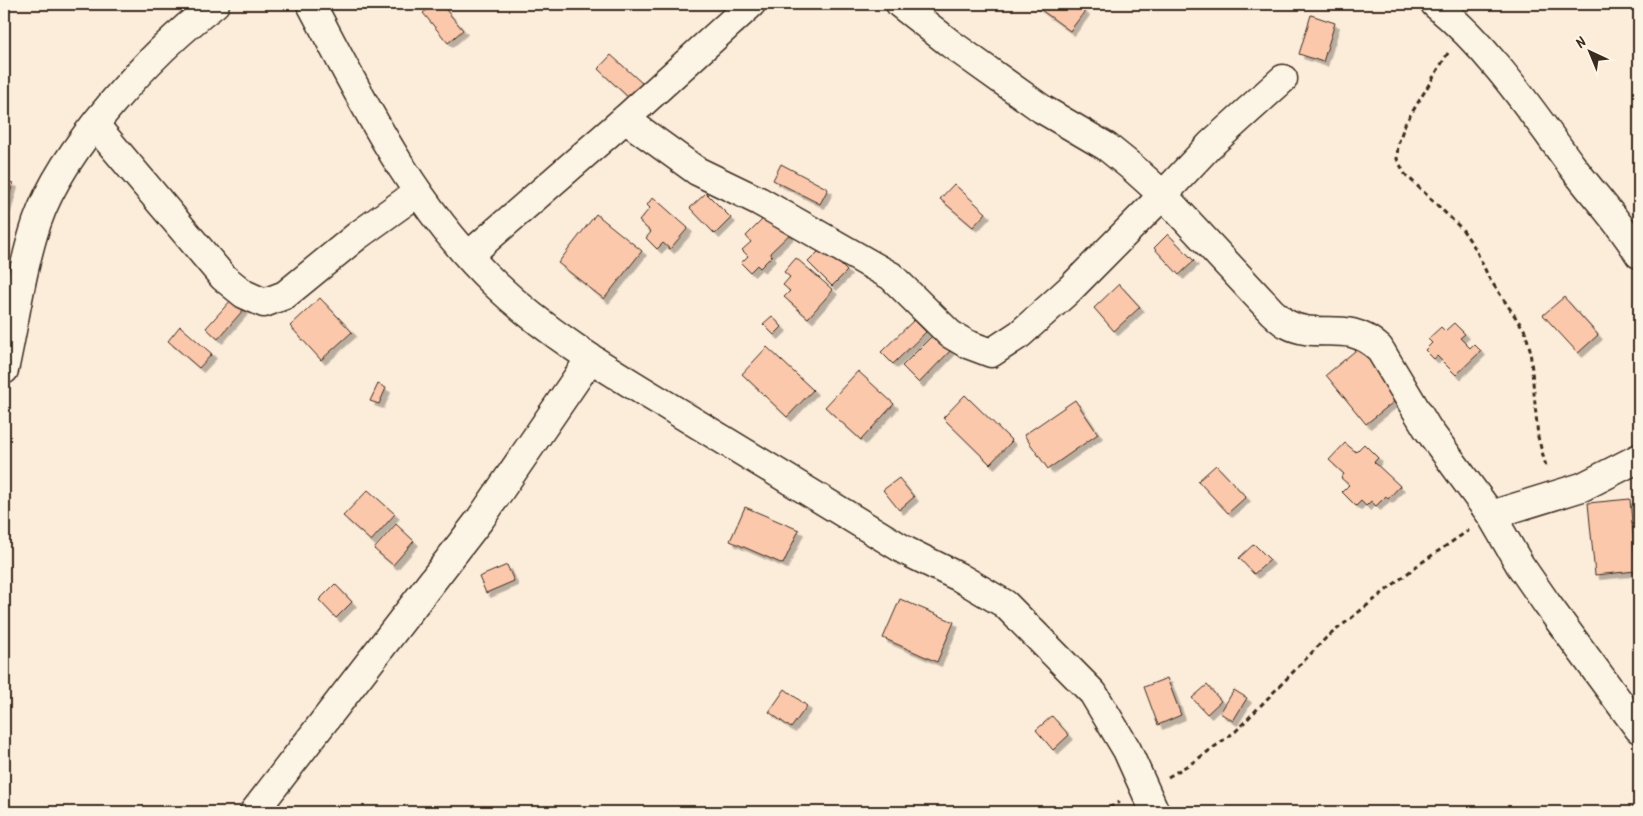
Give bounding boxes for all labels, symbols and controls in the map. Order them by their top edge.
north arrow [1566,28,1616,78]
text: N [1571,32,1593,54]

